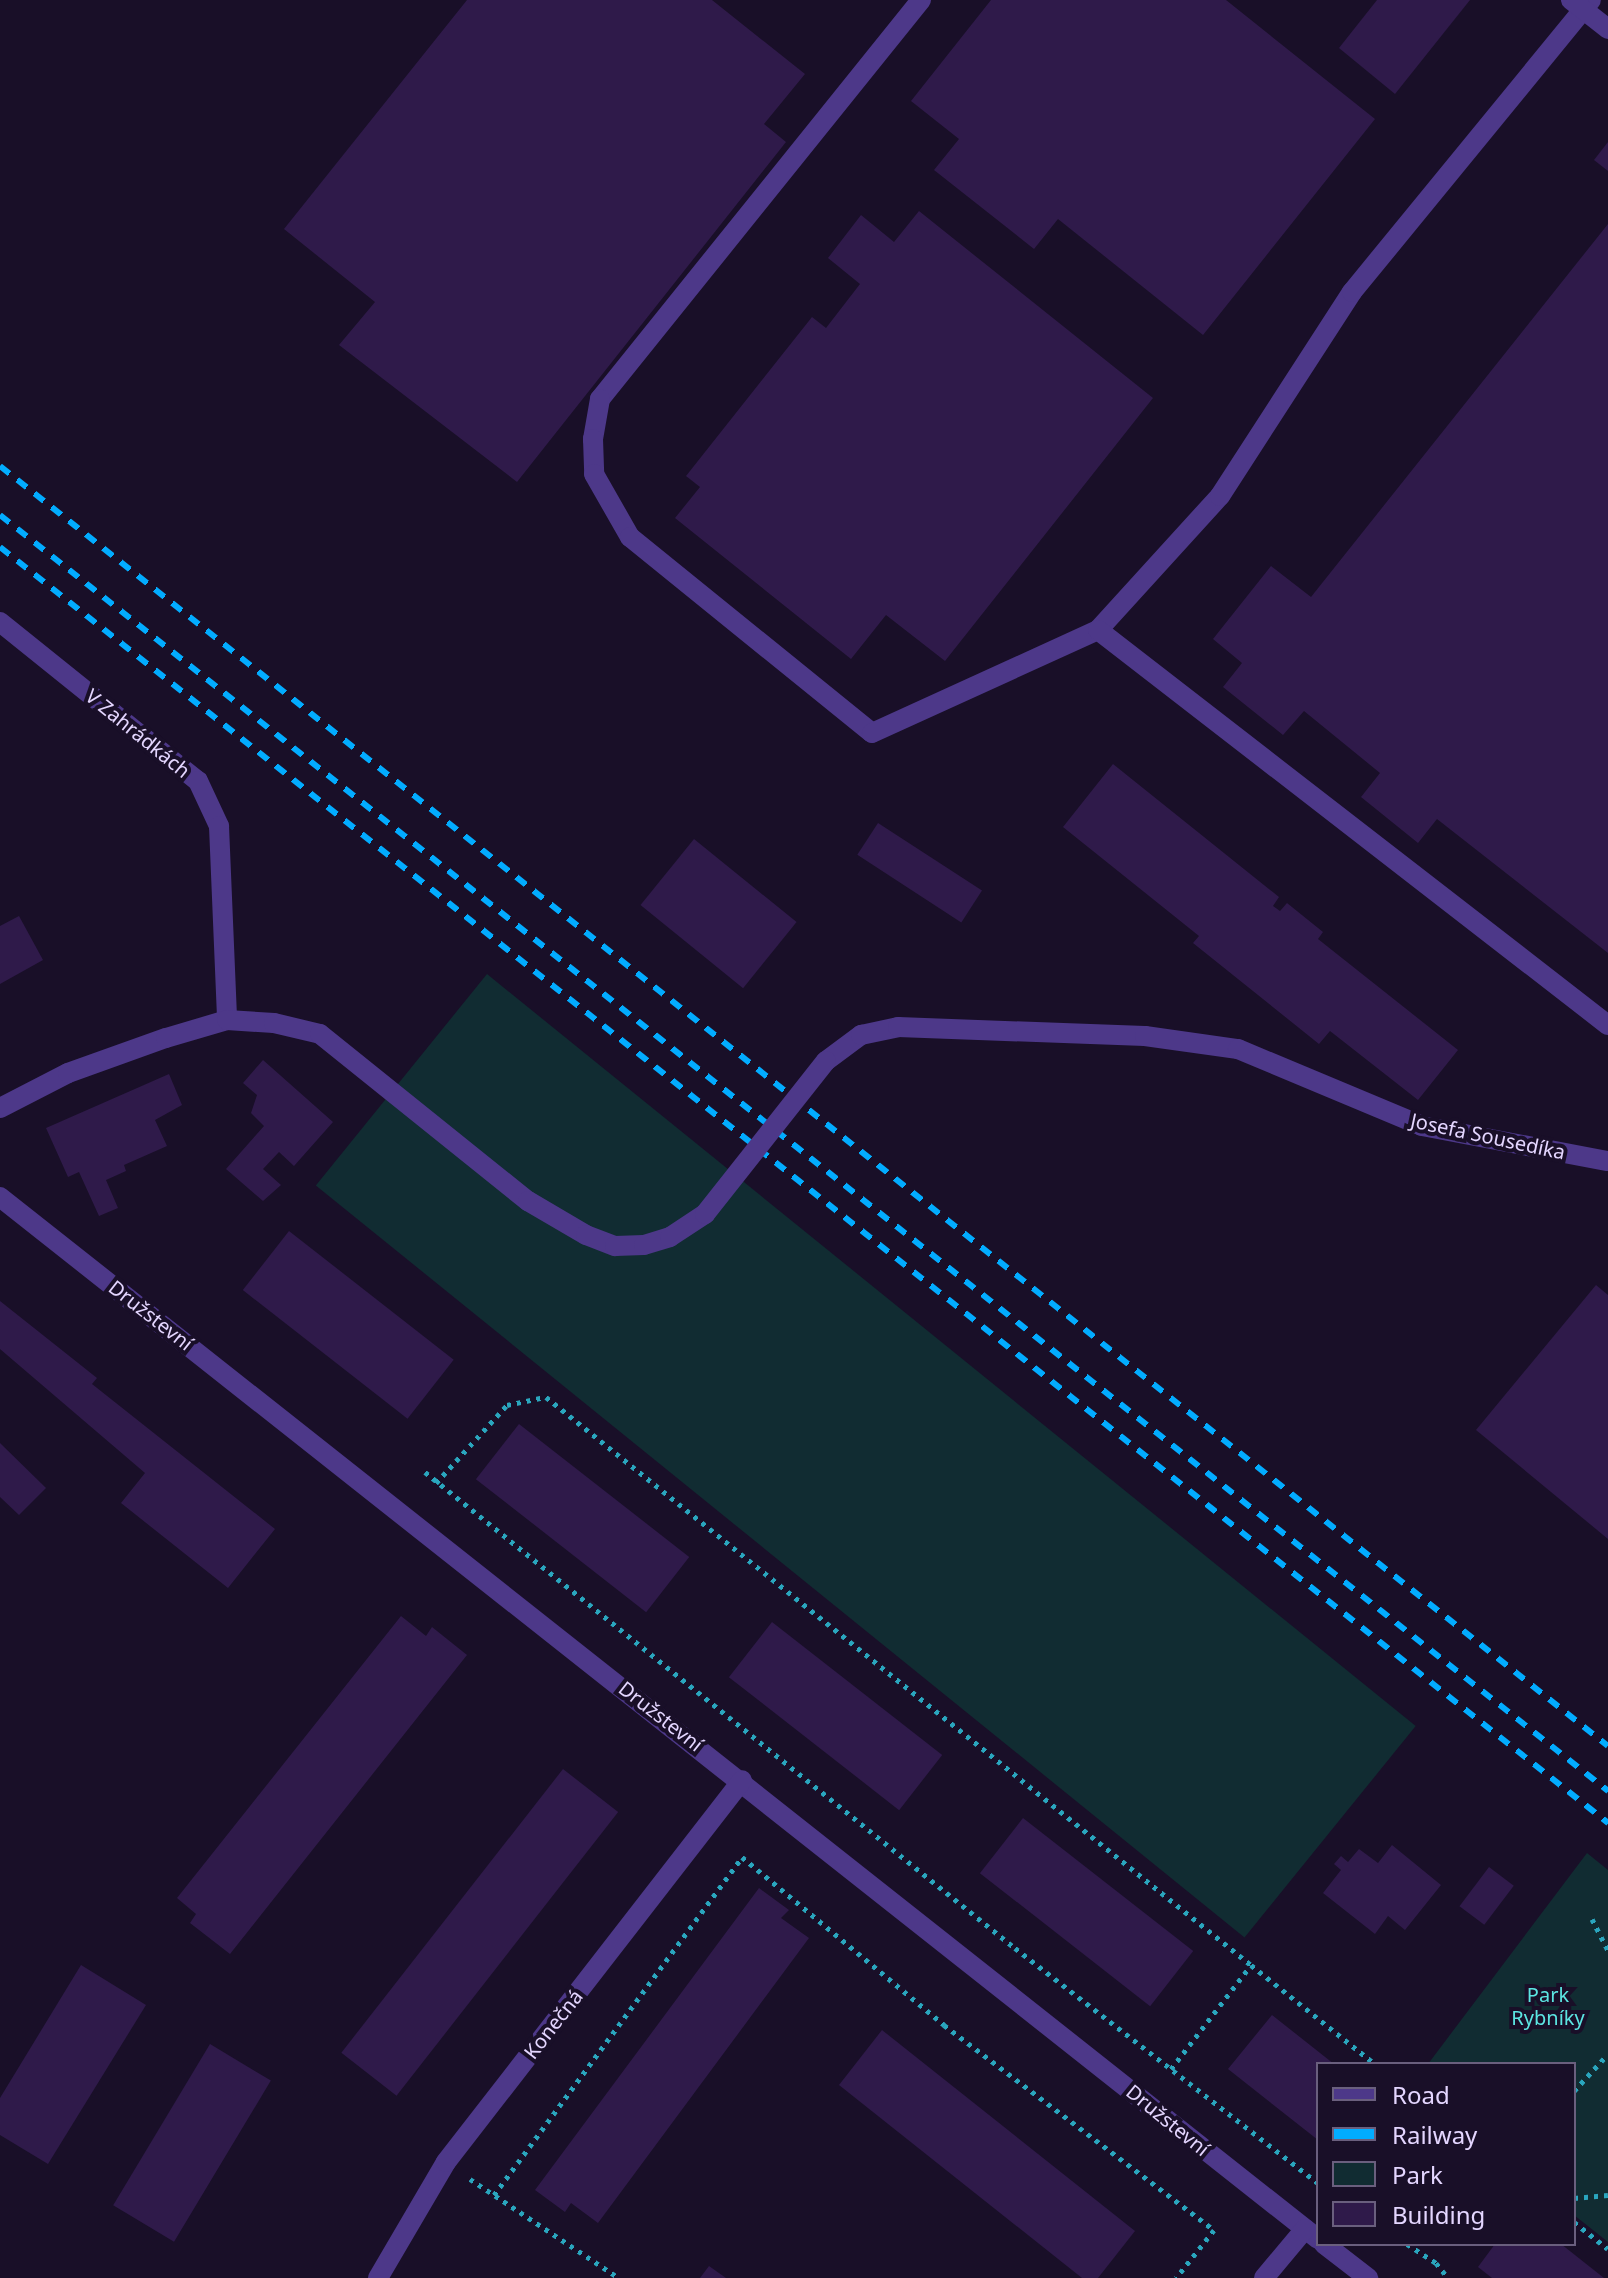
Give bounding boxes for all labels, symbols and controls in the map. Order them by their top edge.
street label: V Zahrádkách [81,684,195,782]
street label: Josefa Sousedíka [1409,1108,1567,1164]
street label: Družstevní [104,1275,198,1355]
street label: Družstevní [614,1676,708,1756]
park label: Park Rybníky [1511,1982,1585,2029]
street label: Konečná [519,1985,587,2063]
legend [1316,2062,1576,2246]
text: Road [1392,2078,1450,2111]
street label: Družstevní [1122,2079,1214,2161]
text: Railway [1392,2118,1477,2151]
text: Park [1392,2158,1443,2191]
text: Building [1392,2198,1485,2231]

